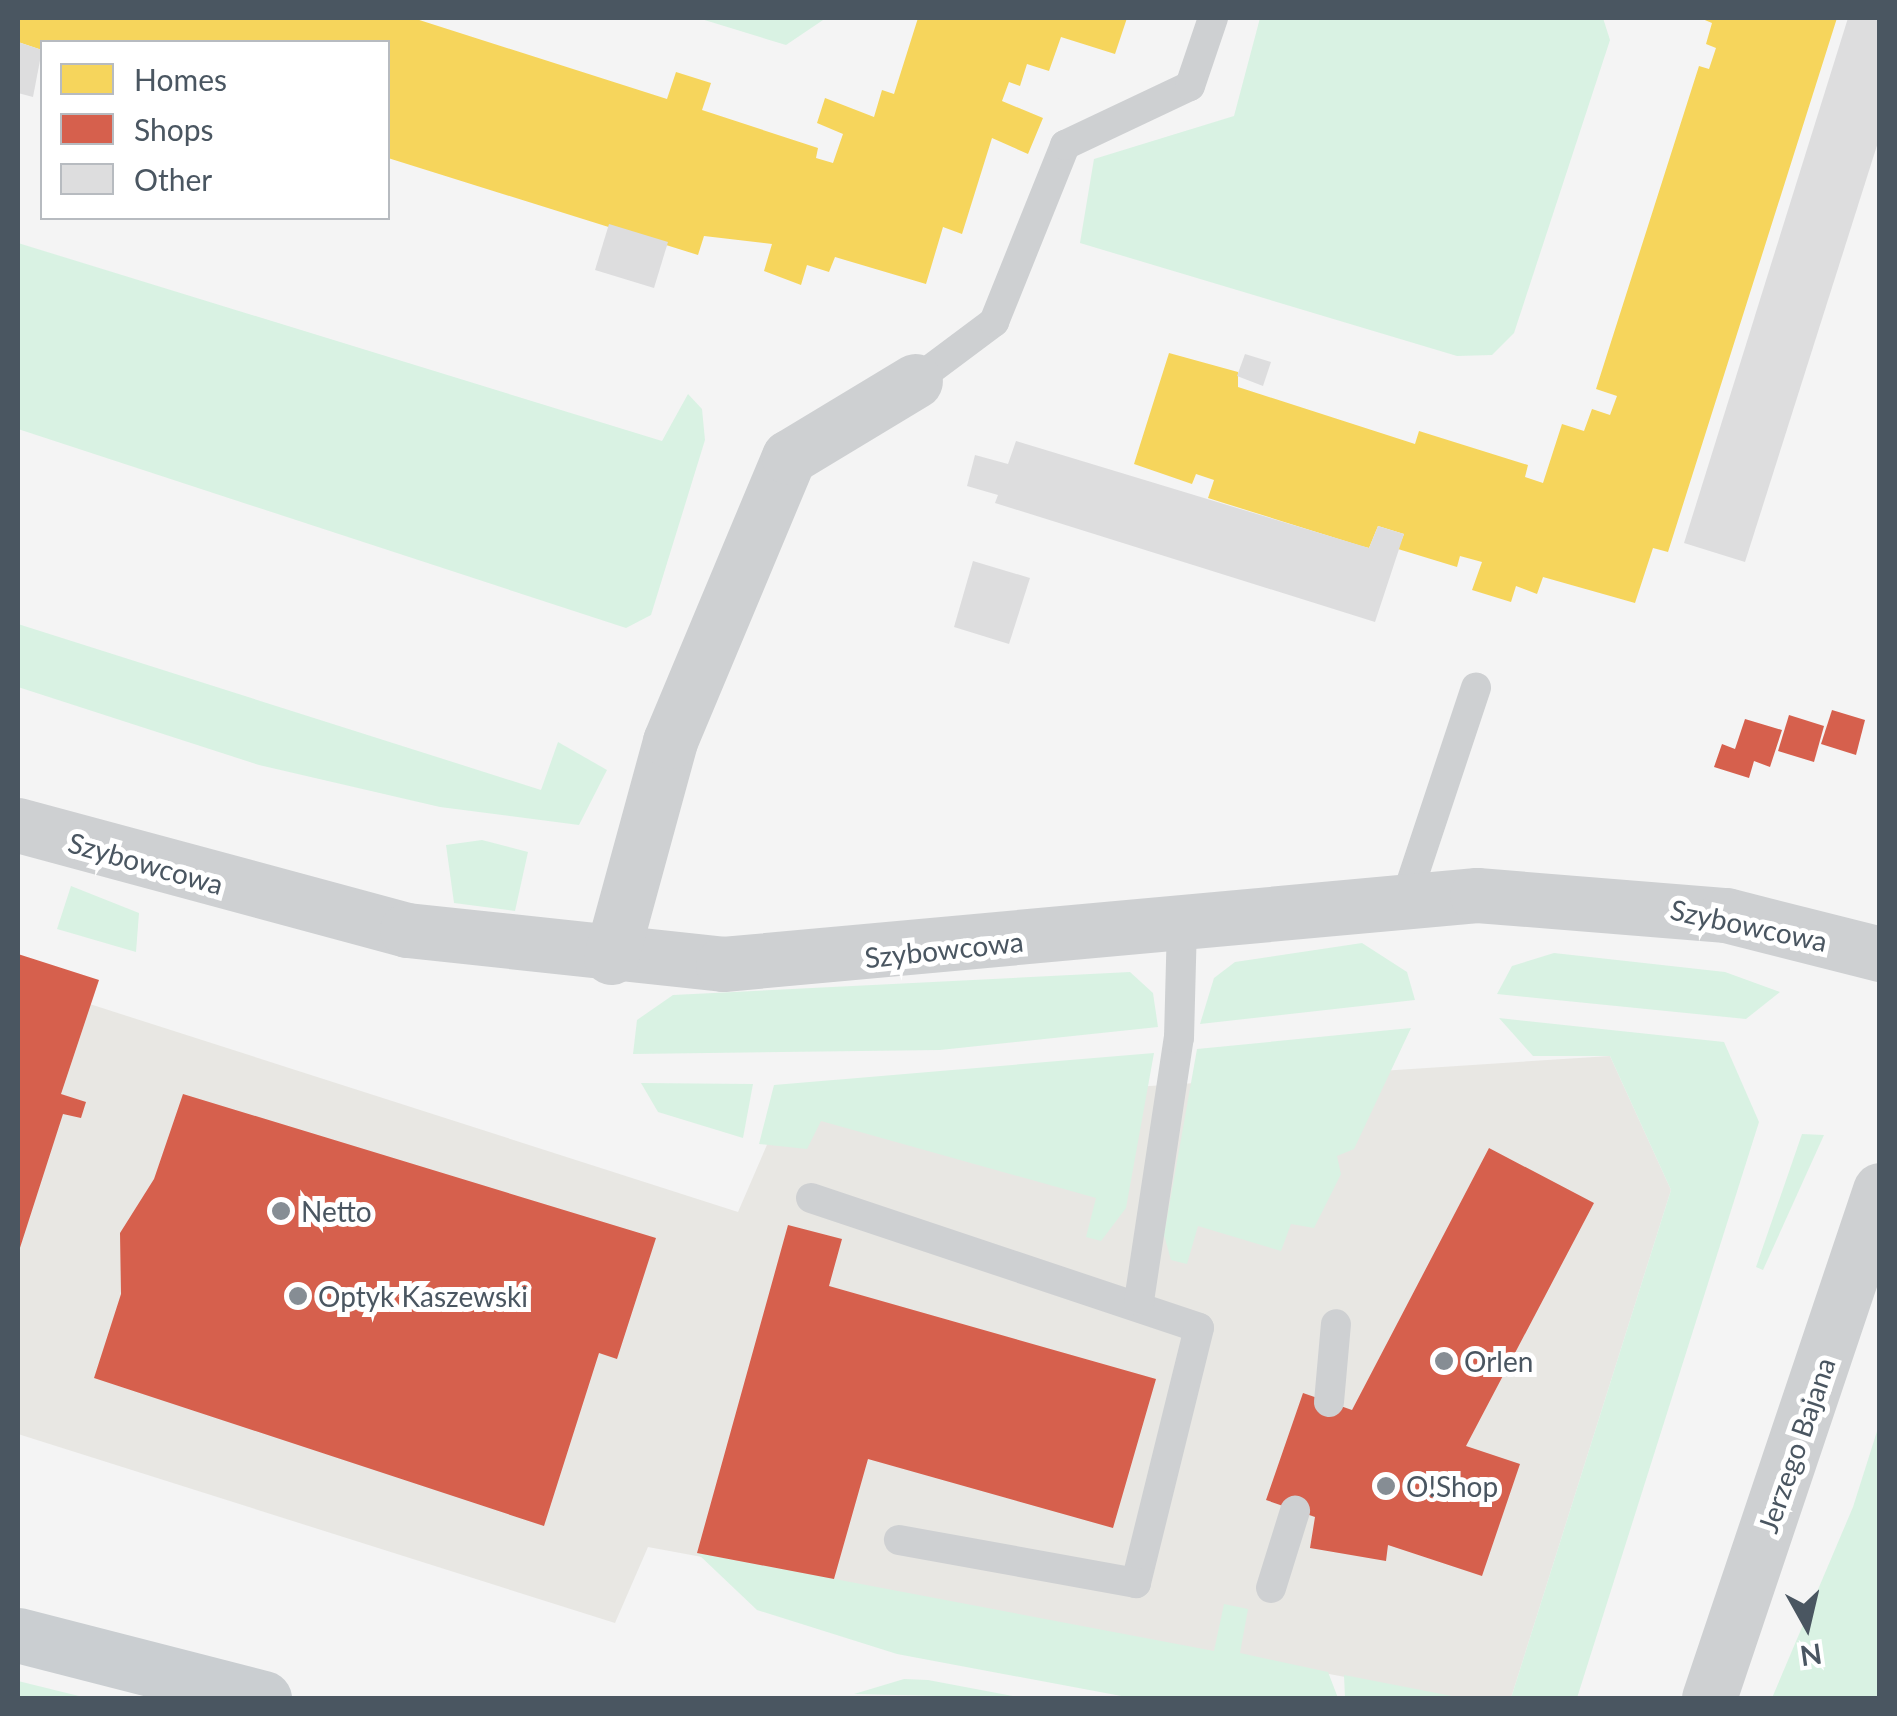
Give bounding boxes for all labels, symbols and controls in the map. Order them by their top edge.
legend [40,40,390,220]
text: Homes [134,61,227,97]
text: Shops [134,111,214,147]
text: Other [134,161,212,197]
street label: Szybowcowa [65,825,227,901]
street label: Szybowcowa [1668,892,1830,958]
street label: Szybowcowa [863,924,1025,974]
place label: Netto [301,1194,372,1228]
marker: Netto [270,1200,292,1222]
place label: Optyk Kaszewski [318,1279,528,1313]
marker: Optyk Kaszewski [287,1285,309,1307]
place label: Orlen [1464,1344,1533,1378]
marker: Orlen [1433,1350,1455,1372]
street label: Jerzego Bajana [1750,1353,1842,1537]
place label: O!Shop [1406,1469,1498,1503]
marker: O!Shop [1375,1475,1397,1497]
north arrow [1757,1576,1857,1676]
text: N [1798,1637,1824,1674]

